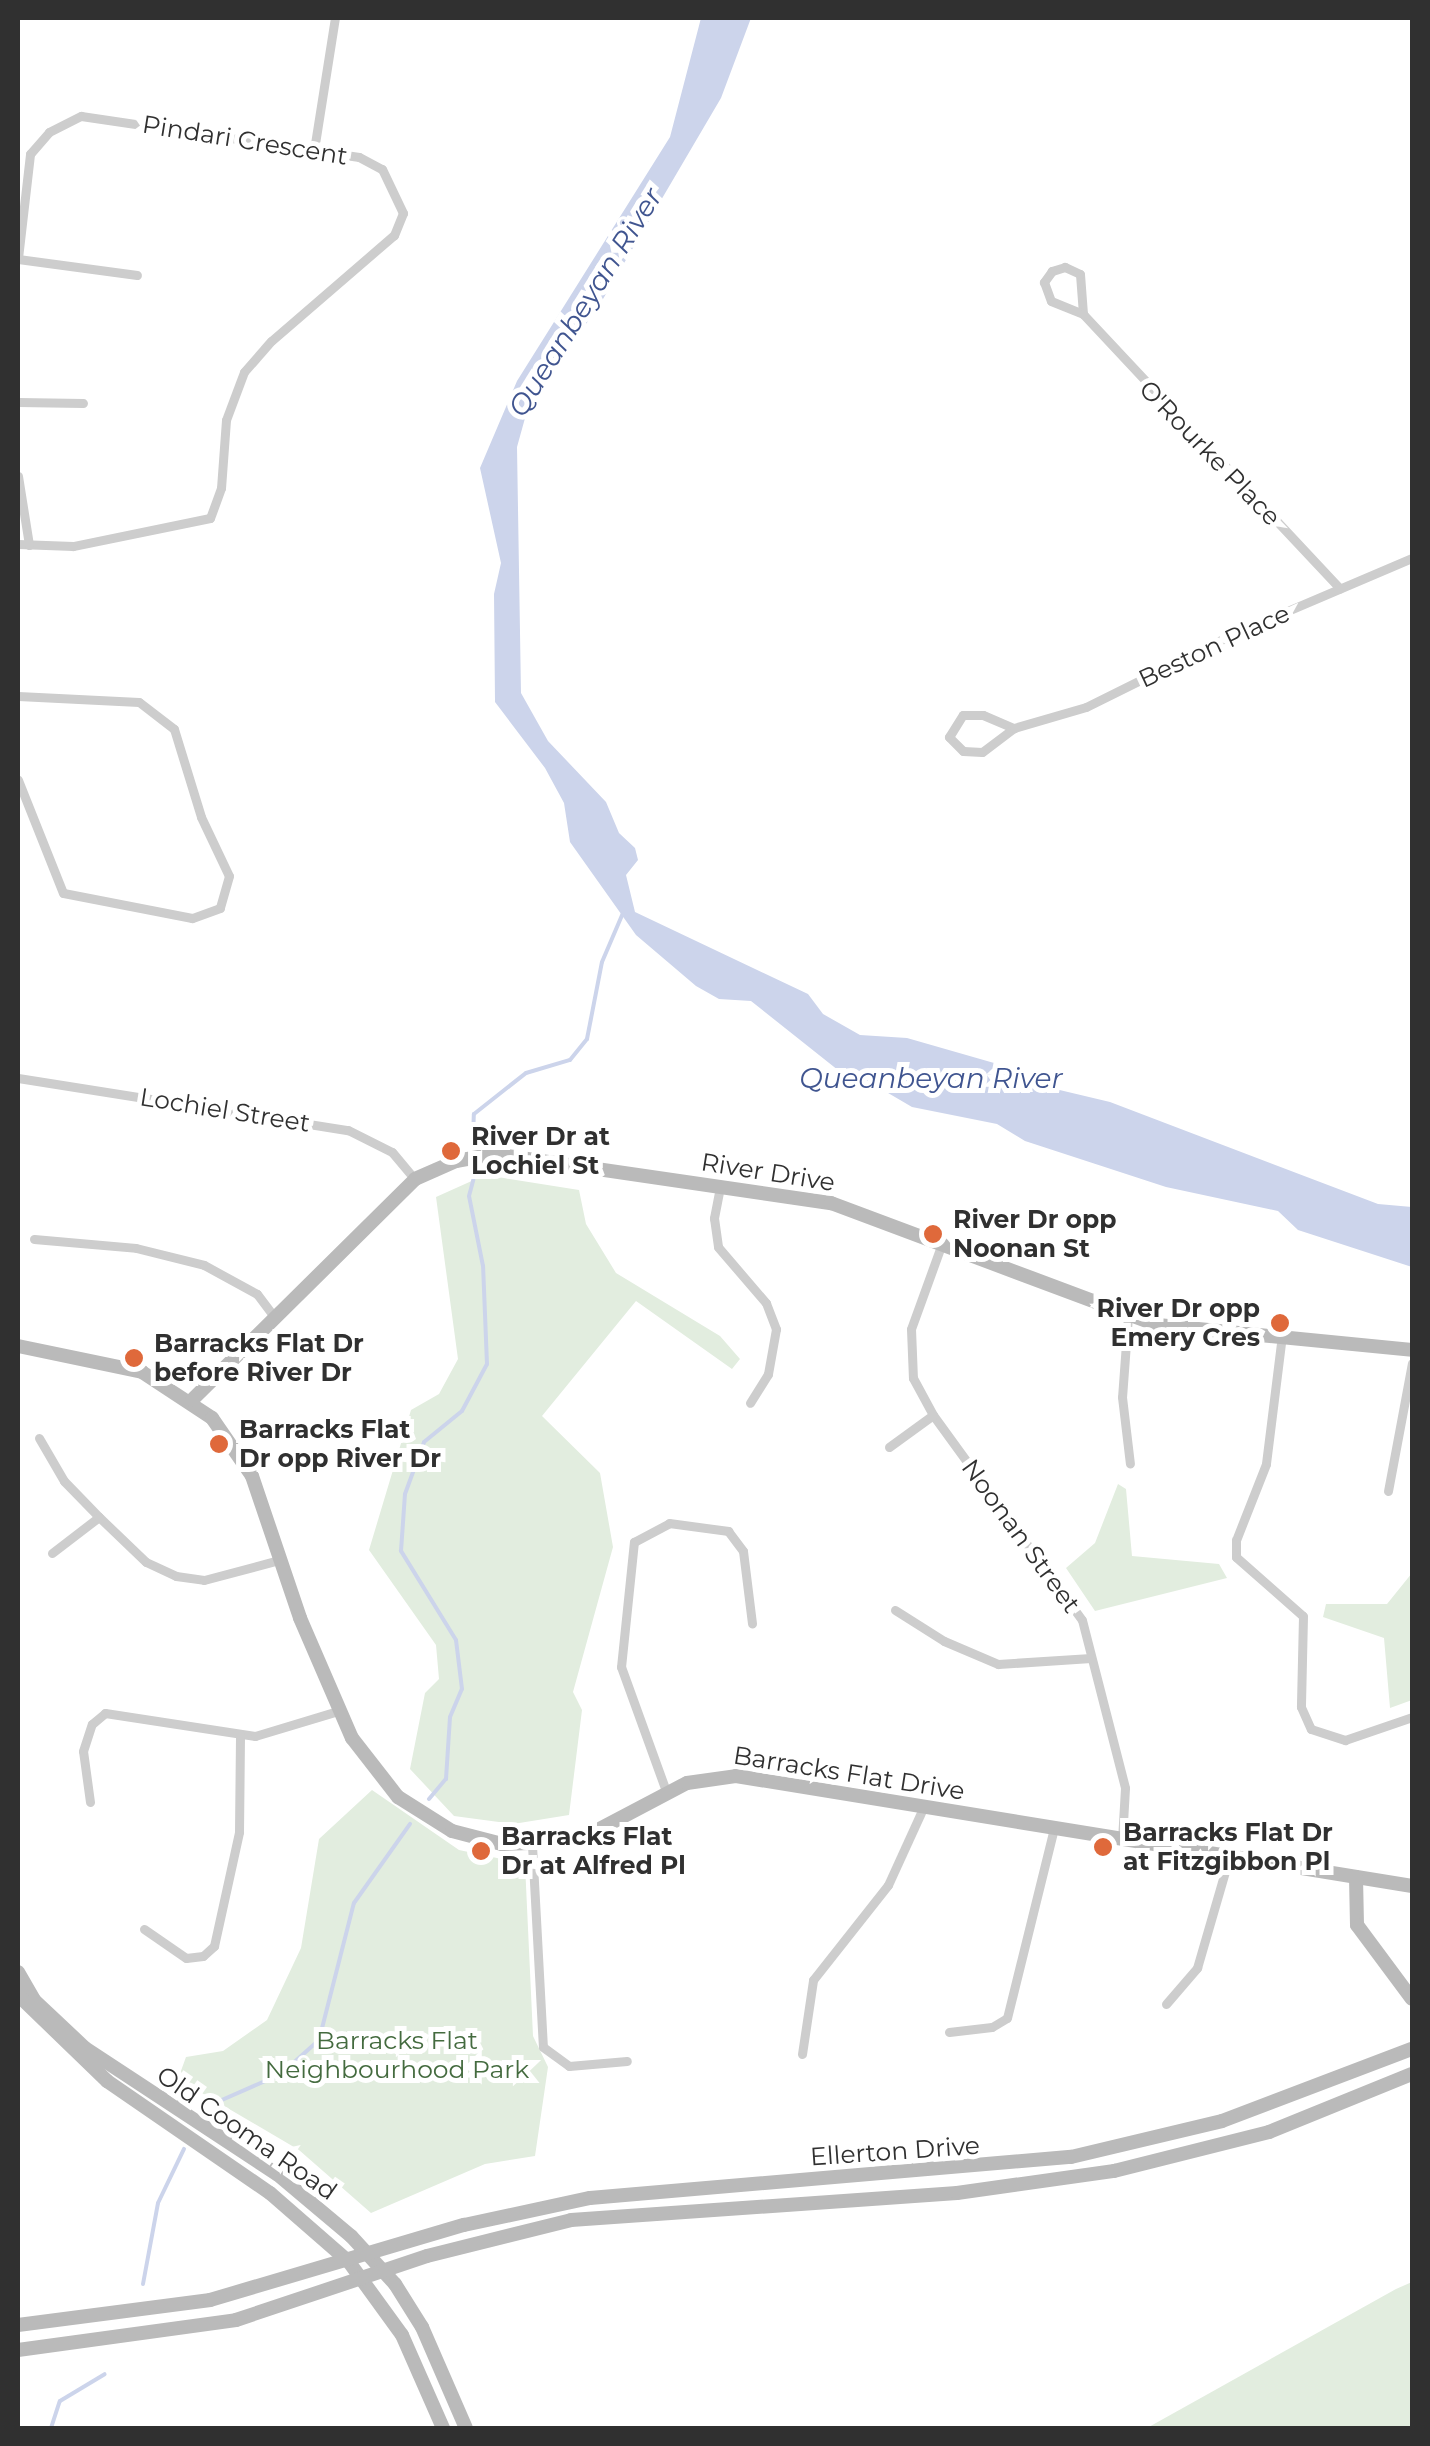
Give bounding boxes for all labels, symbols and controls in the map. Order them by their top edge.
street label: Pindari Crescent [140,109,350,171]
water label: Queanbeyan River [501,181,669,423]
street label: O'Rourke Place [1133,374,1287,532]
street label: Beston Place [1134,598,1294,694]
water label: Queanbeyan River [799,1061,1063,1095]
street label: Lochiel Street [138,1082,312,1138]
place label: River Dr at Lochiel St [471,1122,610,1181]
marker: River Dr at Lochiel St [440,1140,462,1162]
street label: River Drive [699,1147,837,1197]
place label: River Dr opp Noonan St [953,1205,1116,1264]
marker: River Dr opp Noonan St [922,1223,944,1245]
place label: River Dr opp Emery Cres [1097,1294,1260,1353]
marker: River Dr opp Emery Cres [1269,1312,1291,1334]
place label: Barracks Flat Dr before River Dr [154,1329,364,1388]
marker: Barracks Flat Dr before River Dr [123,1347,145,1369]
place label: Barracks Flat Dr opp River Dr [239,1415,441,1474]
marker: Barracks Flat Dr opp River Dr [208,1433,230,1455]
street label: Noonan Street [955,1453,1087,1619]
street label: Barracks Flat Drive [731,1740,967,1806]
place label: Barracks Flat Dr at Fitzgibbon Pl [1123,1818,1333,1877]
place label: Barracks Flat Dr at Alfred Pl [501,1822,686,1881]
marker: Barracks Flat Dr at Fitzgibbon Pl [1092,1836,1114,1858]
marker: Barracks Flat Dr at Alfred Pl [470,1840,492,1862]
park label: Barracks Flat Neighbourhood Park [265,2026,529,2085]
street label: Old Cooma Road [151,2060,343,2206]
street label: Ellerton Drive [809,2130,981,2172]

